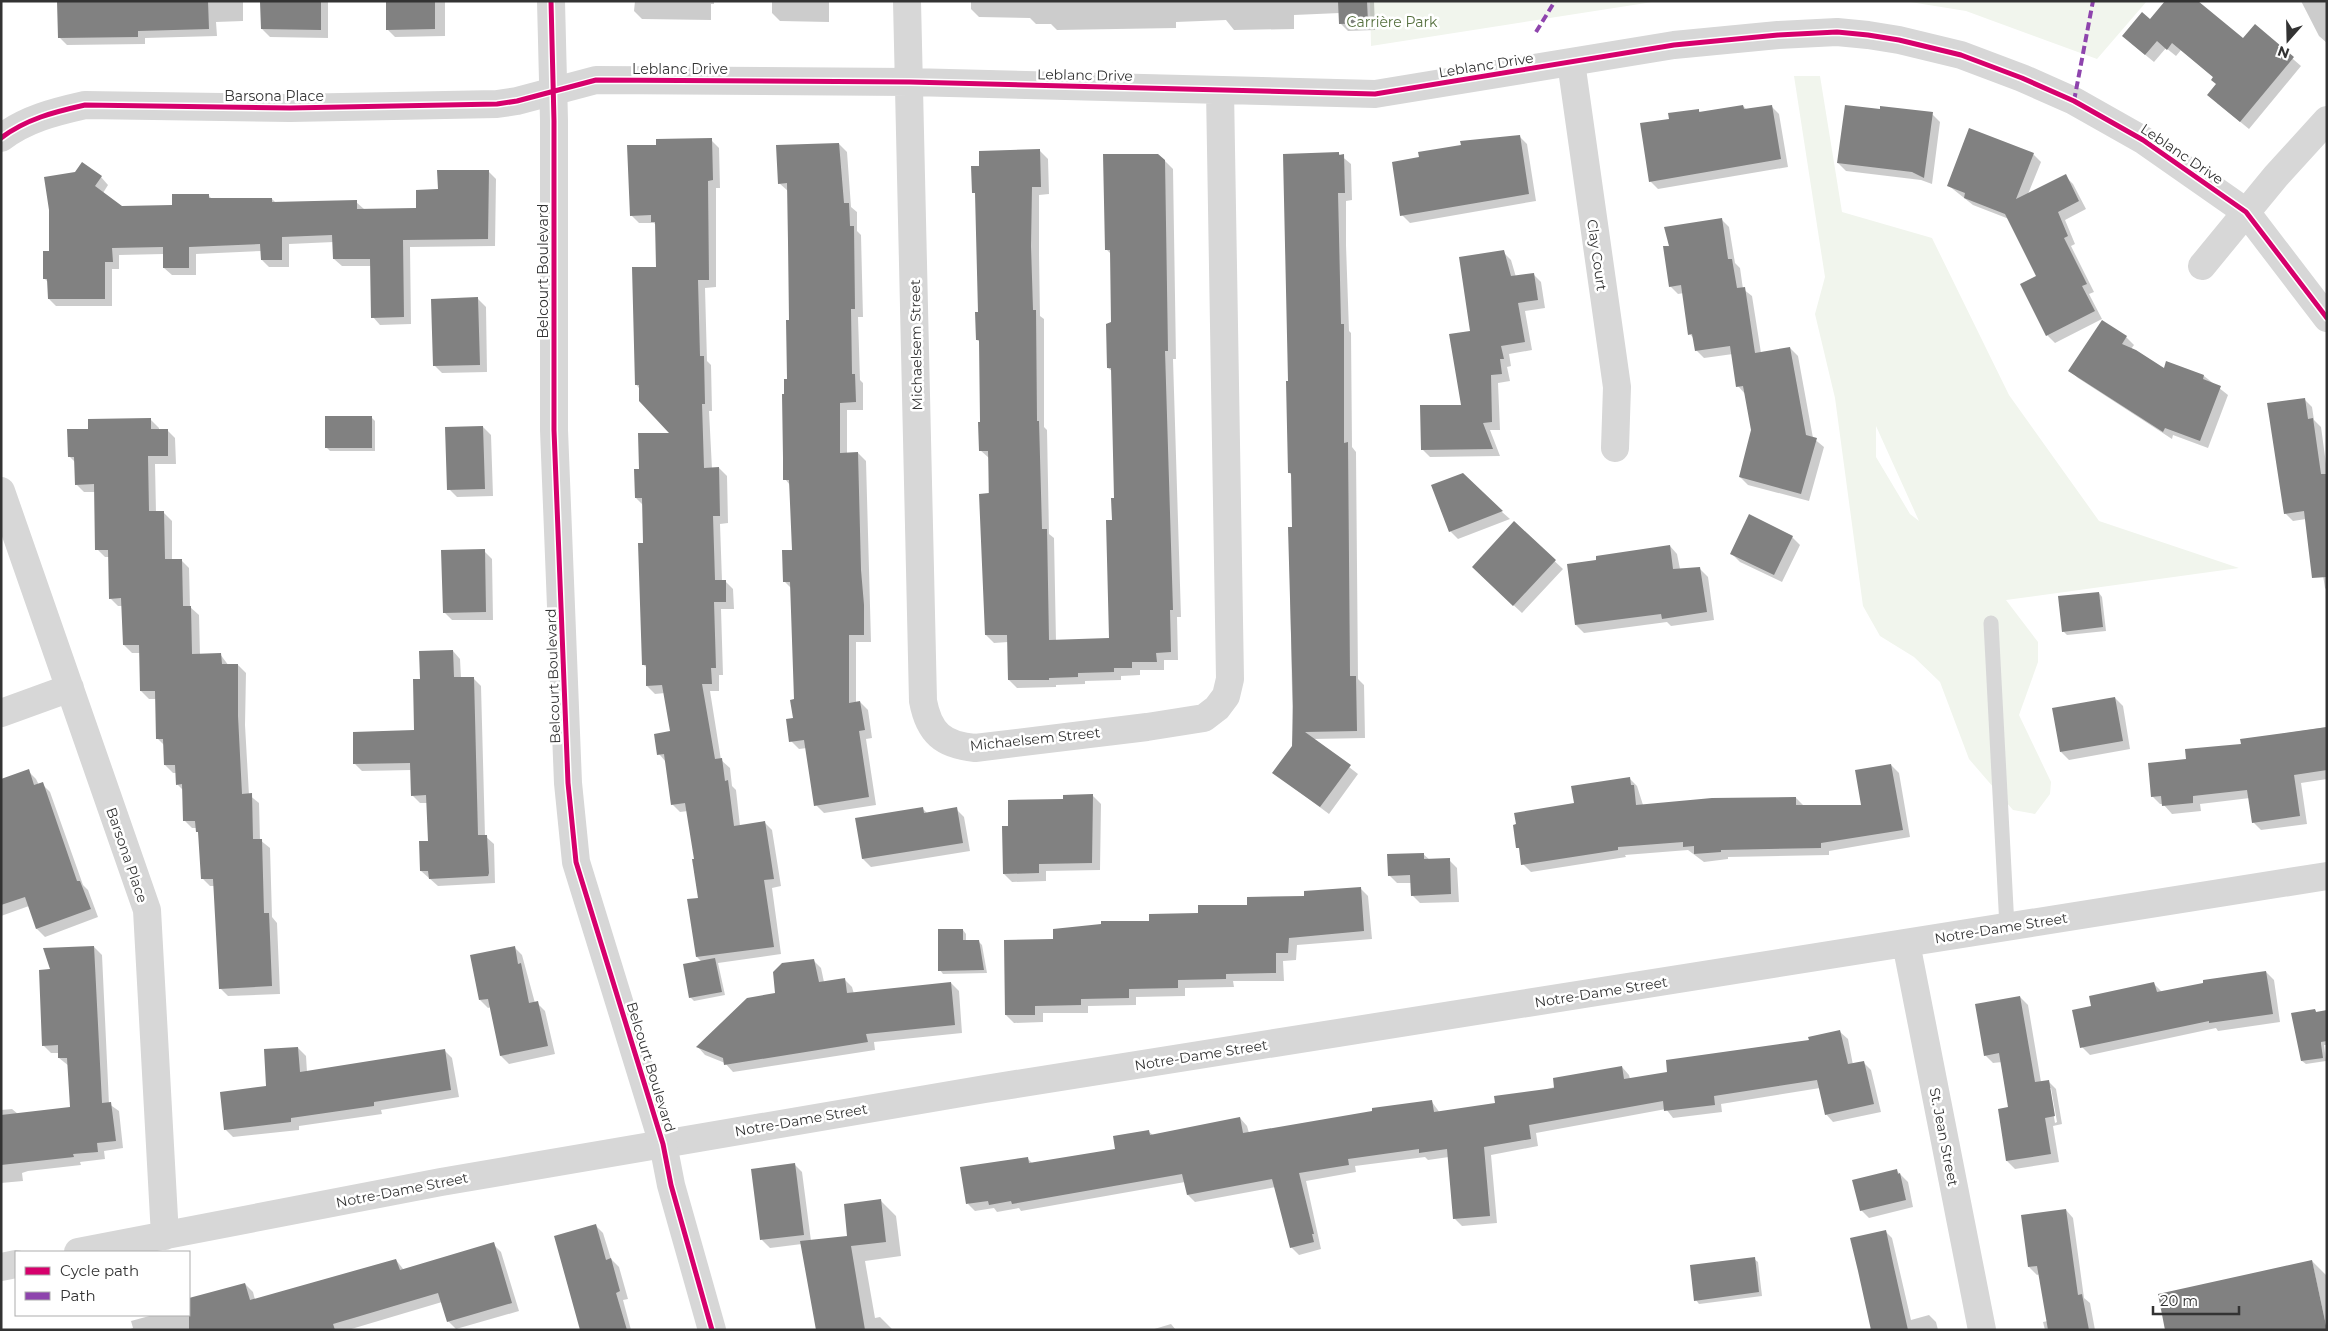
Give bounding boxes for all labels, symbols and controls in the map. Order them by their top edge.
park label: Carrière Park [1347,13,1438,31]
north arrow [2263,15,2313,65]
text: N [2275,42,2292,63]
street label: Leblanc Drive [1437,49,1535,81]
street label: Leblanc Drive [632,60,728,78]
street label: Leblanc Drive [1037,65,1133,85]
street label: Barsona Place [224,87,324,105]
street label: Leblanc Drive [2137,120,2227,188]
street label: Belcourt Boulevard [534,203,552,339]
street label: Clay Court [1583,218,1611,292]
street label: Michaelsem Street [906,279,926,411]
street label: Belcourt Boulevard [542,608,564,744]
street label: Michaelsem Street [969,723,1101,755]
street label: Barsona Place [102,805,152,905]
street label: Notre-Dame Street [1933,909,2069,947]
street label: Notre-Dame Street [1533,973,1669,1011]
street label: Belcourt Boulevard [623,1000,679,1134]
street label: Notre-Dame Street [1133,1036,1269,1074]
street label: St. Jean Street [1926,1086,1962,1188]
street label: Notre-Dame Street [733,1099,869,1141]
street label: Notre-Dame Street [334,1168,470,1212]
legend [15,1251,190,1316]
text: Cycle path [60,1261,139,1280]
scale bar [2153,1284,2239,1316]
text: Path [60,1286,96,1305]
text: 20 m [2160,1291,2198,1310]

